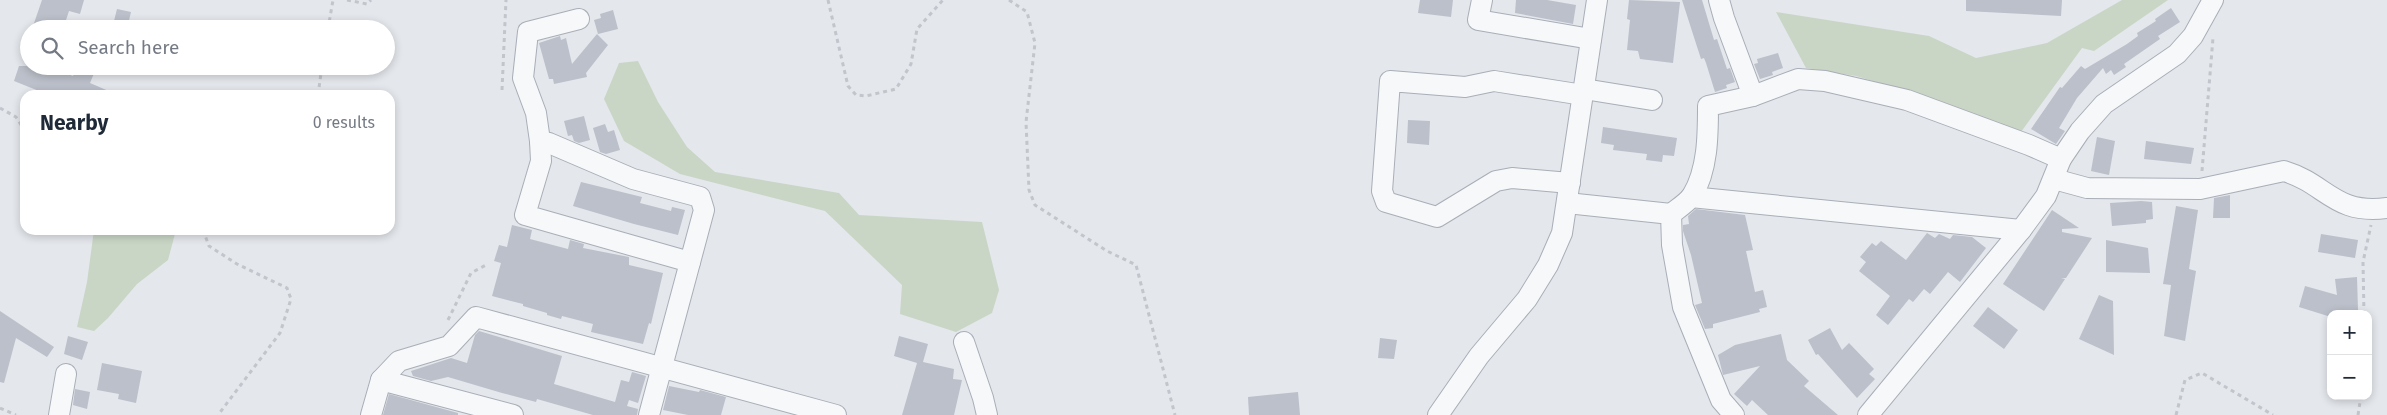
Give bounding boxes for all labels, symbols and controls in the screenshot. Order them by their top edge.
search box [20,20,395,75]
icon: search [38,34,66,62]
text: Search here [78,36,179,59]
text: Nearby [40,110,108,136]
text: 0 results [313,113,375,132]
map controls [2327,310,2372,400]
button: + [2327,310,2372,355]
button: − [2327,355,2372,400]

